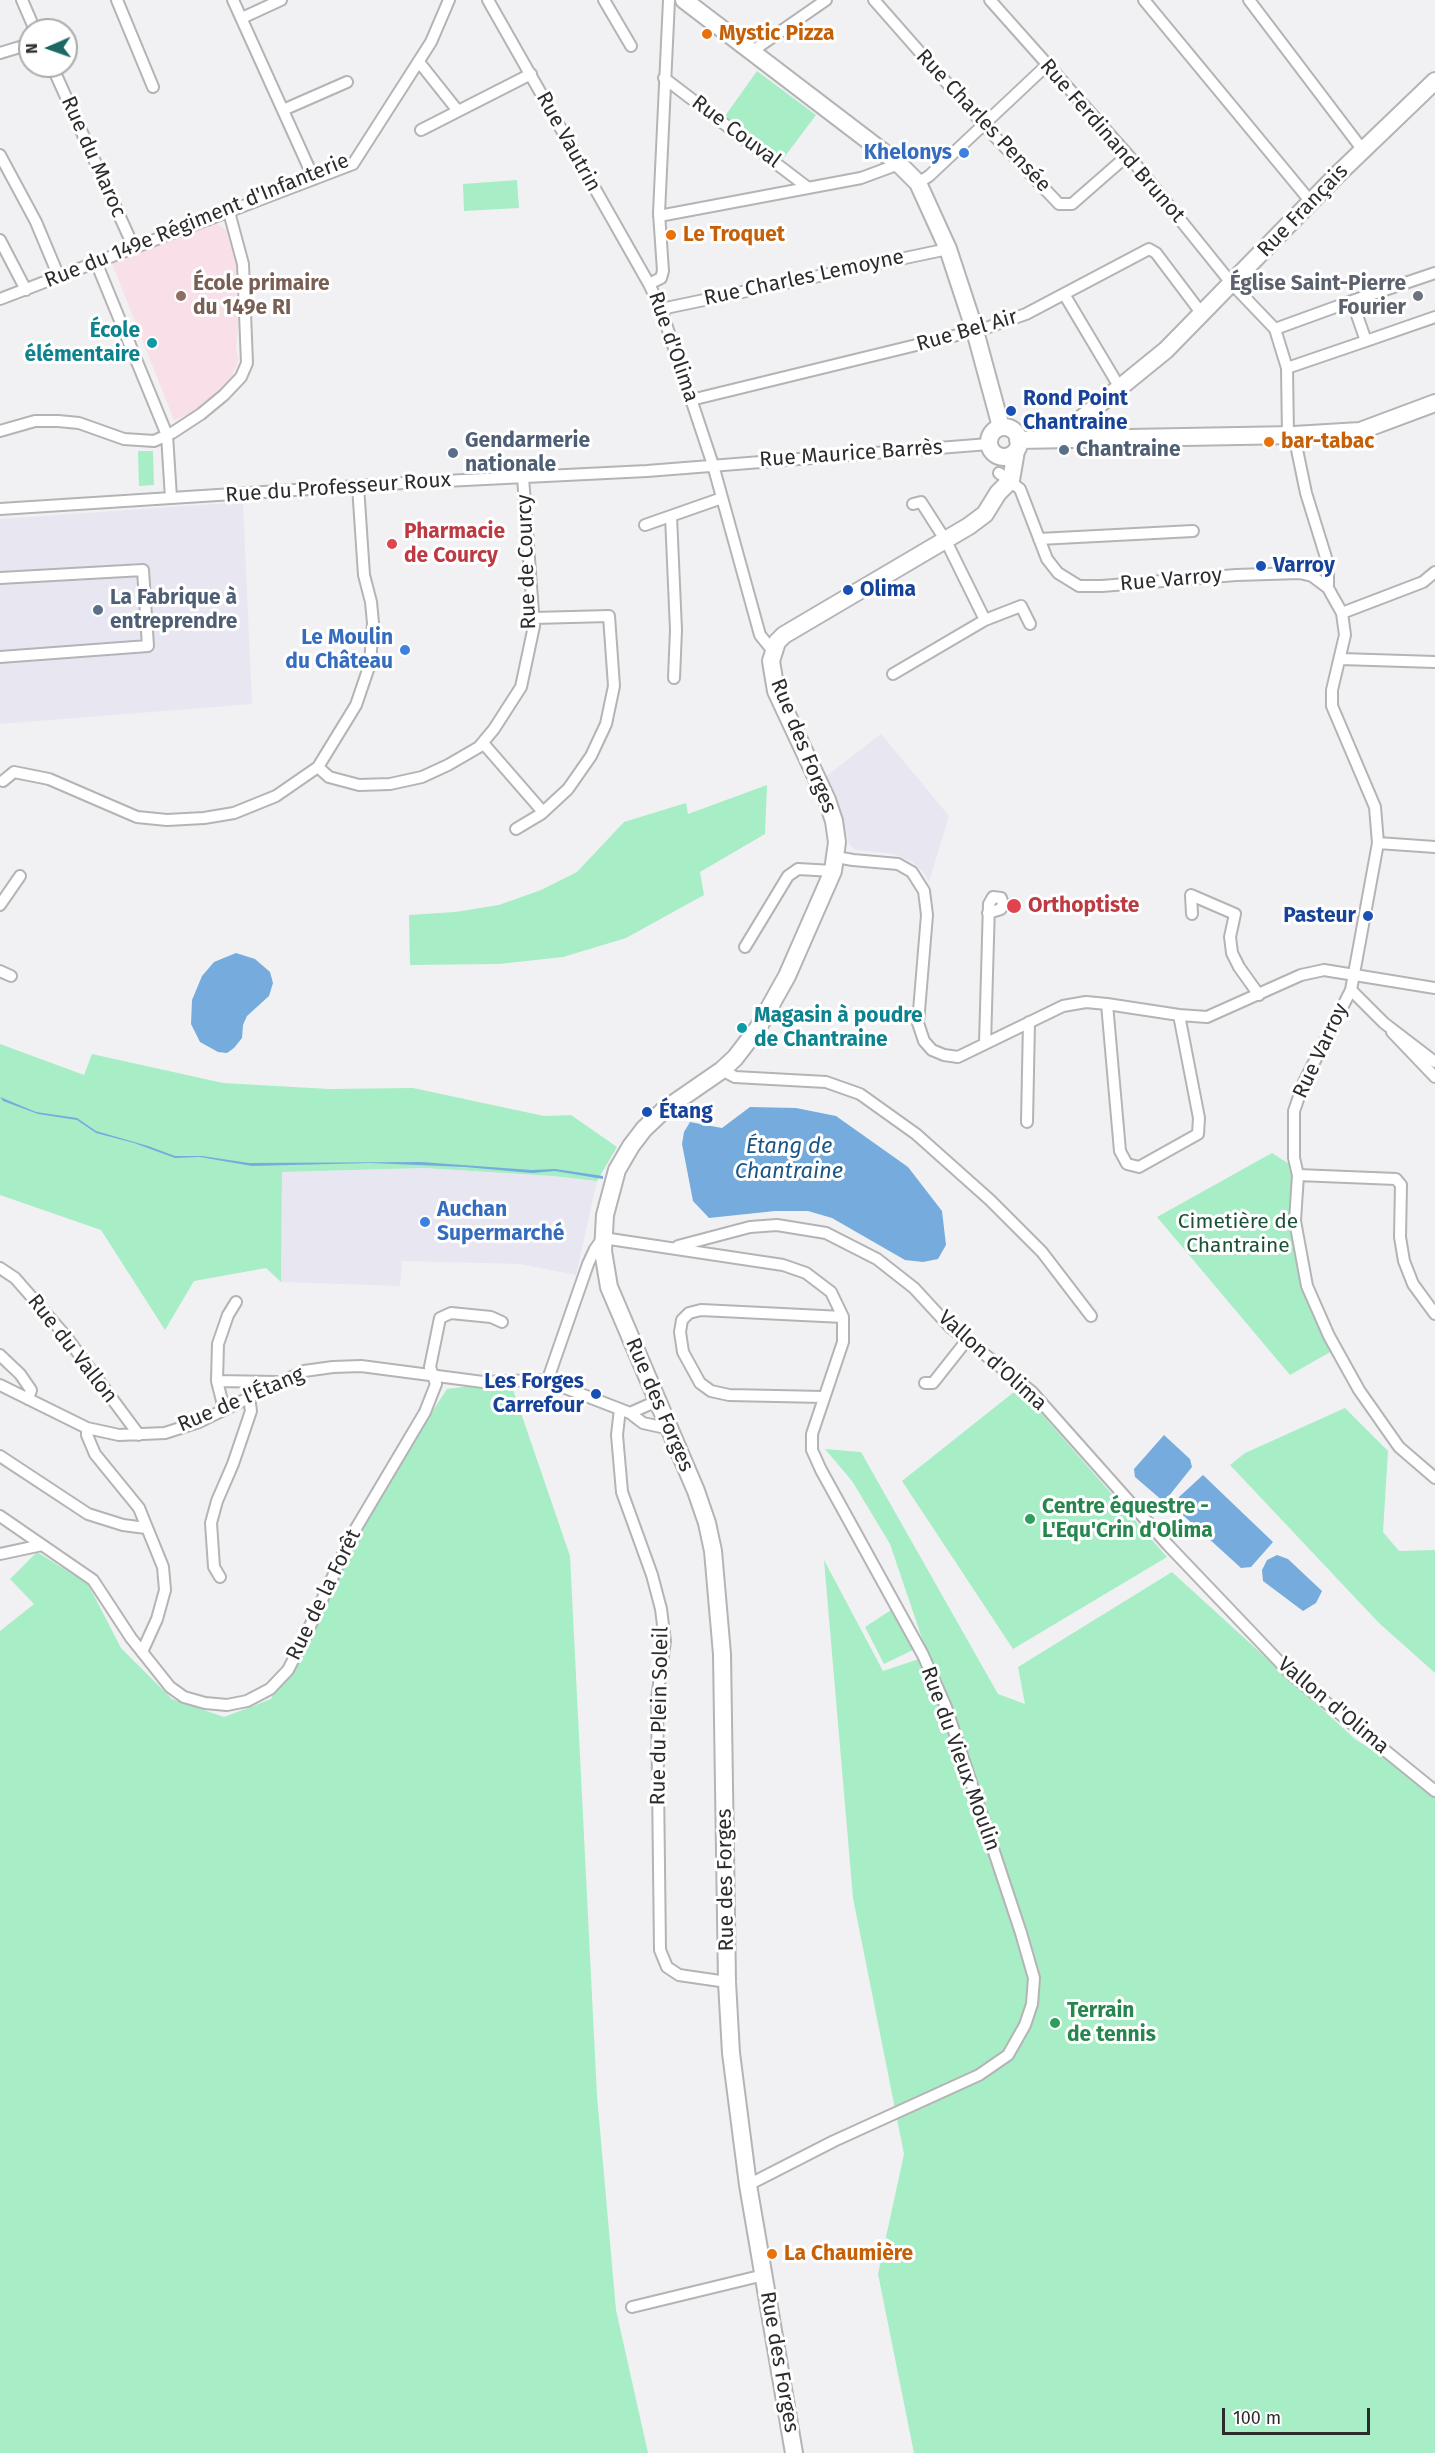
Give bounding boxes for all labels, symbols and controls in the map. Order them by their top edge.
north arrow [18,18,78,78]
place label: Mystic Pizza [719,21,834,47]
marker: Mystic Pizza [700,27,714,41]
text: N [22,43,41,54]
street label: Rue Charles Pensée [910,44,1056,198]
street label: Rue Ferdinand Brunot [1034,54,1190,228]
street label: Rue Vautrin [530,88,606,196]
street label: Rue Couval [686,90,786,174]
street label: Rue du Maroc [55,93,131,221]
place label: Khelonys [864,140,952,166]
marker: Khelonys [957,146,971,160]
street label: Rue du 149e Régiment d'Infanterie [41,148,353,294]
street label: Rue Français [1252,159,1354,263]
place label: Le Troquet [683,222,785,248]
marker: Le Troquet [664,228,678,242]
street label: Rue Charles Lemoyne [702,244,906,312]
place label: École primaire du 149e RI [193,271,330,321]
place label: Église Saint-Pierre Fourier [1230,271,1406,321]
street label: Rue d'Olima [642,288,704,406]
marker: École primaire du 149e RI [174,289,188,303]
marker: Église Saint-Pierre Fourier [1411,289,1425,303]
street label: Rue Bel Air [914,305,1020,357]
place label: École élémentaire [25,318,140,368]
marker: École élémentaire [145,336,159,350]
place label: Rond Point Chantraine [1023,386,1128,436]
marker: Rond Point Chantraine [1004,404,1018,418]
place label: Gendarmerie nationale [465,428,590,478]
place label: bar-tabac [1281,429,1374,455]
street label: Rue Maurice Barrès [759,435,943,473]
marker: bar-tabac [1262,435,1276,449]
place label: Chantraine [1076,437,1181,463]
marker: Chantraine [1057,443,1071,457]
marker: Gendarmerie nationale [446,446,460,460]
street label: Rue du Professeur Roux [224,468,452,508]
street label: Rue de Courcy [512,494,542,630]
place label: Pharmacie de Courcy [404,519,505,569]
marker: Pharmacie de Courcy [385,537,399,551]
place label: Varroy [1273,553,1335,579]
marker: Varroy [1254,559,1268,573]
street label: Rue Varroy [1119,563,1223,597]
place label: Olima [860,577,916,603]
marker: Olima [841,583,855,597]
place label: La Fabrique à entreprendre [110,585,237,635]
marker: La Fabrique à entreprendre [91,603,105,617]
place label: Le Moulin du Château [285,625,393,675]
marker: Le Moulin du Château [398,643,412,657]
street label: Rue des Forges [765,675,841,817]
place label: Orthoptiste [1028,893,1139,919]
marker: Orthoptiste [1005,897,1023,915]
place label: Pasteur [1283,903,1356,929]
marker: Pasteur [1361,909,1375,923]
street label: Rue Varroy [1288,999,1354,1103]
place label: Magasin à poudre de Chantraine [754,1003,923,1053]
marker: Magasin à poudre de Chantraine [735,1021,749,1035]
place label: Étang [659,1099,713,1125]
marker: Étang [640,1105,654,1119]
water label: Étang de Chantraine [735,1134,843,1186]
place label: Auchan Supermarché [437,1197,564,1247]
park label: Cimetière de Chantraine [1178,1209,1298,1259]
marker: Auchan Supermarché [418,1215,432,1229]
street label: Rue du Vallon [22,1290,122,1408]
street label: Vallon d'Olima [932,1306,1052,1416]
street label: Rue des Forges [620,1334,698,1476]
street label: Rue de l'Étang [174,1362,308,1438]
place label: Les Forges Carrefour [484,1369,584,1419]
marker: Les Forges Carrefour [589,1387,603,1401]
place label: Centre équestre - L'Equ'Crin d'Olima [1042,1494,1213,1544]
marker: Centre équestre - L'Equ'Crin d'Olima [1023,1512,1037,1526]
street label: Rue de la Forêt [281,1525,367,1665]
street label: Rue du Plein Soleil [646,1626,674,1806]
street label: Vallon d'Olima [1272,1652,1394,1760]
street label: Rue du Vieux Moulin [915,1663,1005,1855]
street label: Rue des Forges [712,1808,740,1952]
place label: Terrain de tennis [1067,1998,1156,2048]
marker: Terrain de tennis [1048,2016,1062,2030]
place label: La Chaumière [784,2241,913,2267]
marker: La Chaumière [765,2247,779,2261]
street label: Rue des Forges [754,2290,804,2434]
scale bar [1225,2396,1374,2434]
text: 100 m [1233,2407,1281,2429]

